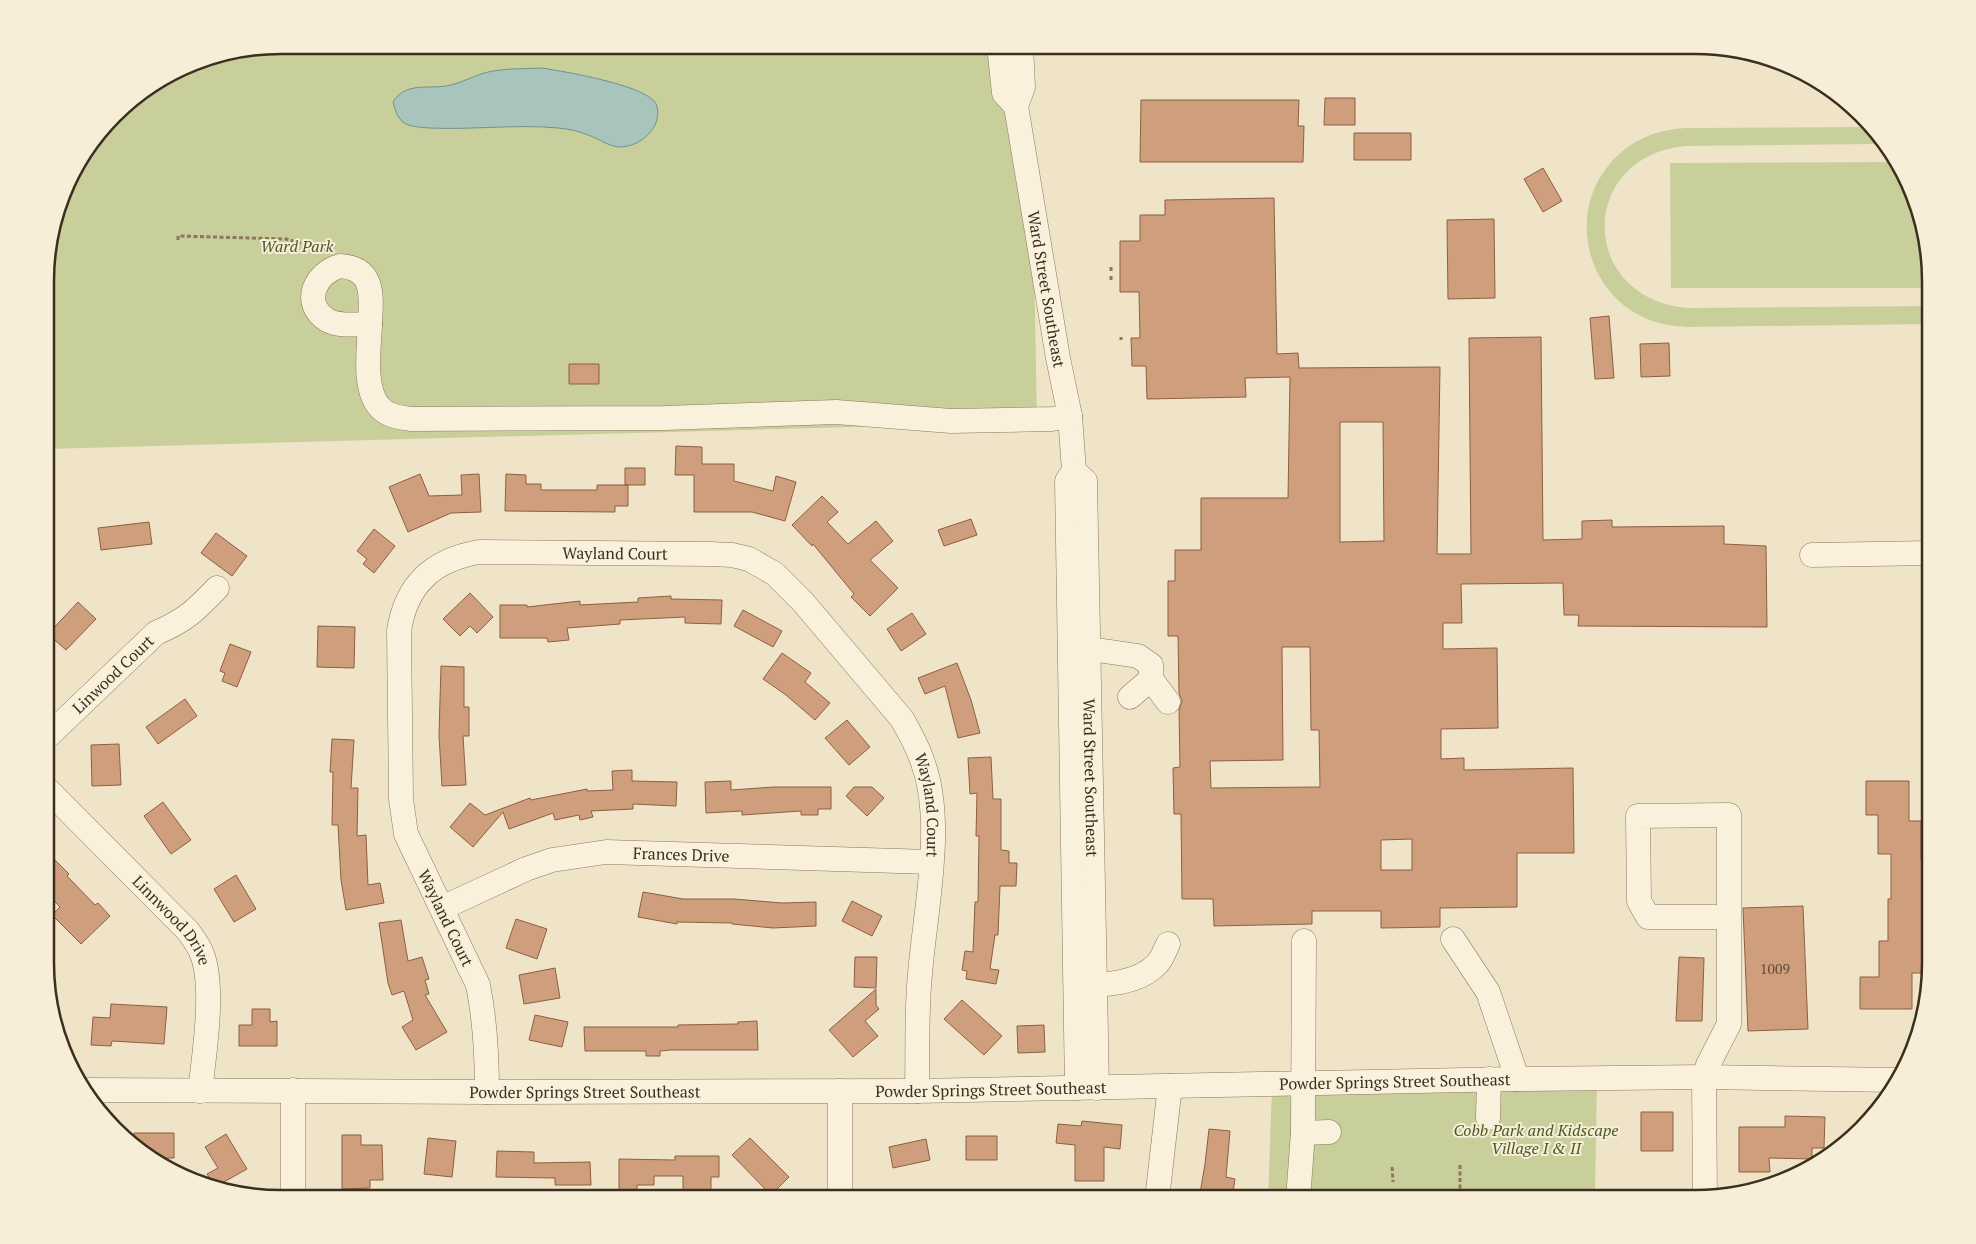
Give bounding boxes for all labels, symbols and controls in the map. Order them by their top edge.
street label: Ward Street Southeast [1023,209,1071,370]
park label: Ward Park [261,235,334,257]
street label: Wayland Court [562,542,668,565]
street label: Linwood Court [67,630,159,718]
street label: Ward Street Southeast [1078,698,1103,857]
street label: Wayland Court [909,750,944,858]
street label: Frances Drive [633,842,730,867]
street label: Wayland Court [413,866,479,970]
street label: Linnwood Drive [128,870,216,968]
house number: 1009 [1760,959,1790,978]
street label: Powder Springs Street Southeast [1279,1068,1511,1095]
street label: Powder Springs Street Southeast [875,1076,1107,1102]
street label: Powder Springs Street Southeast [469,1081,701,1103]
park label: Cobb Park and Kidscape Village I & II [1453,1119,1619,1159]

